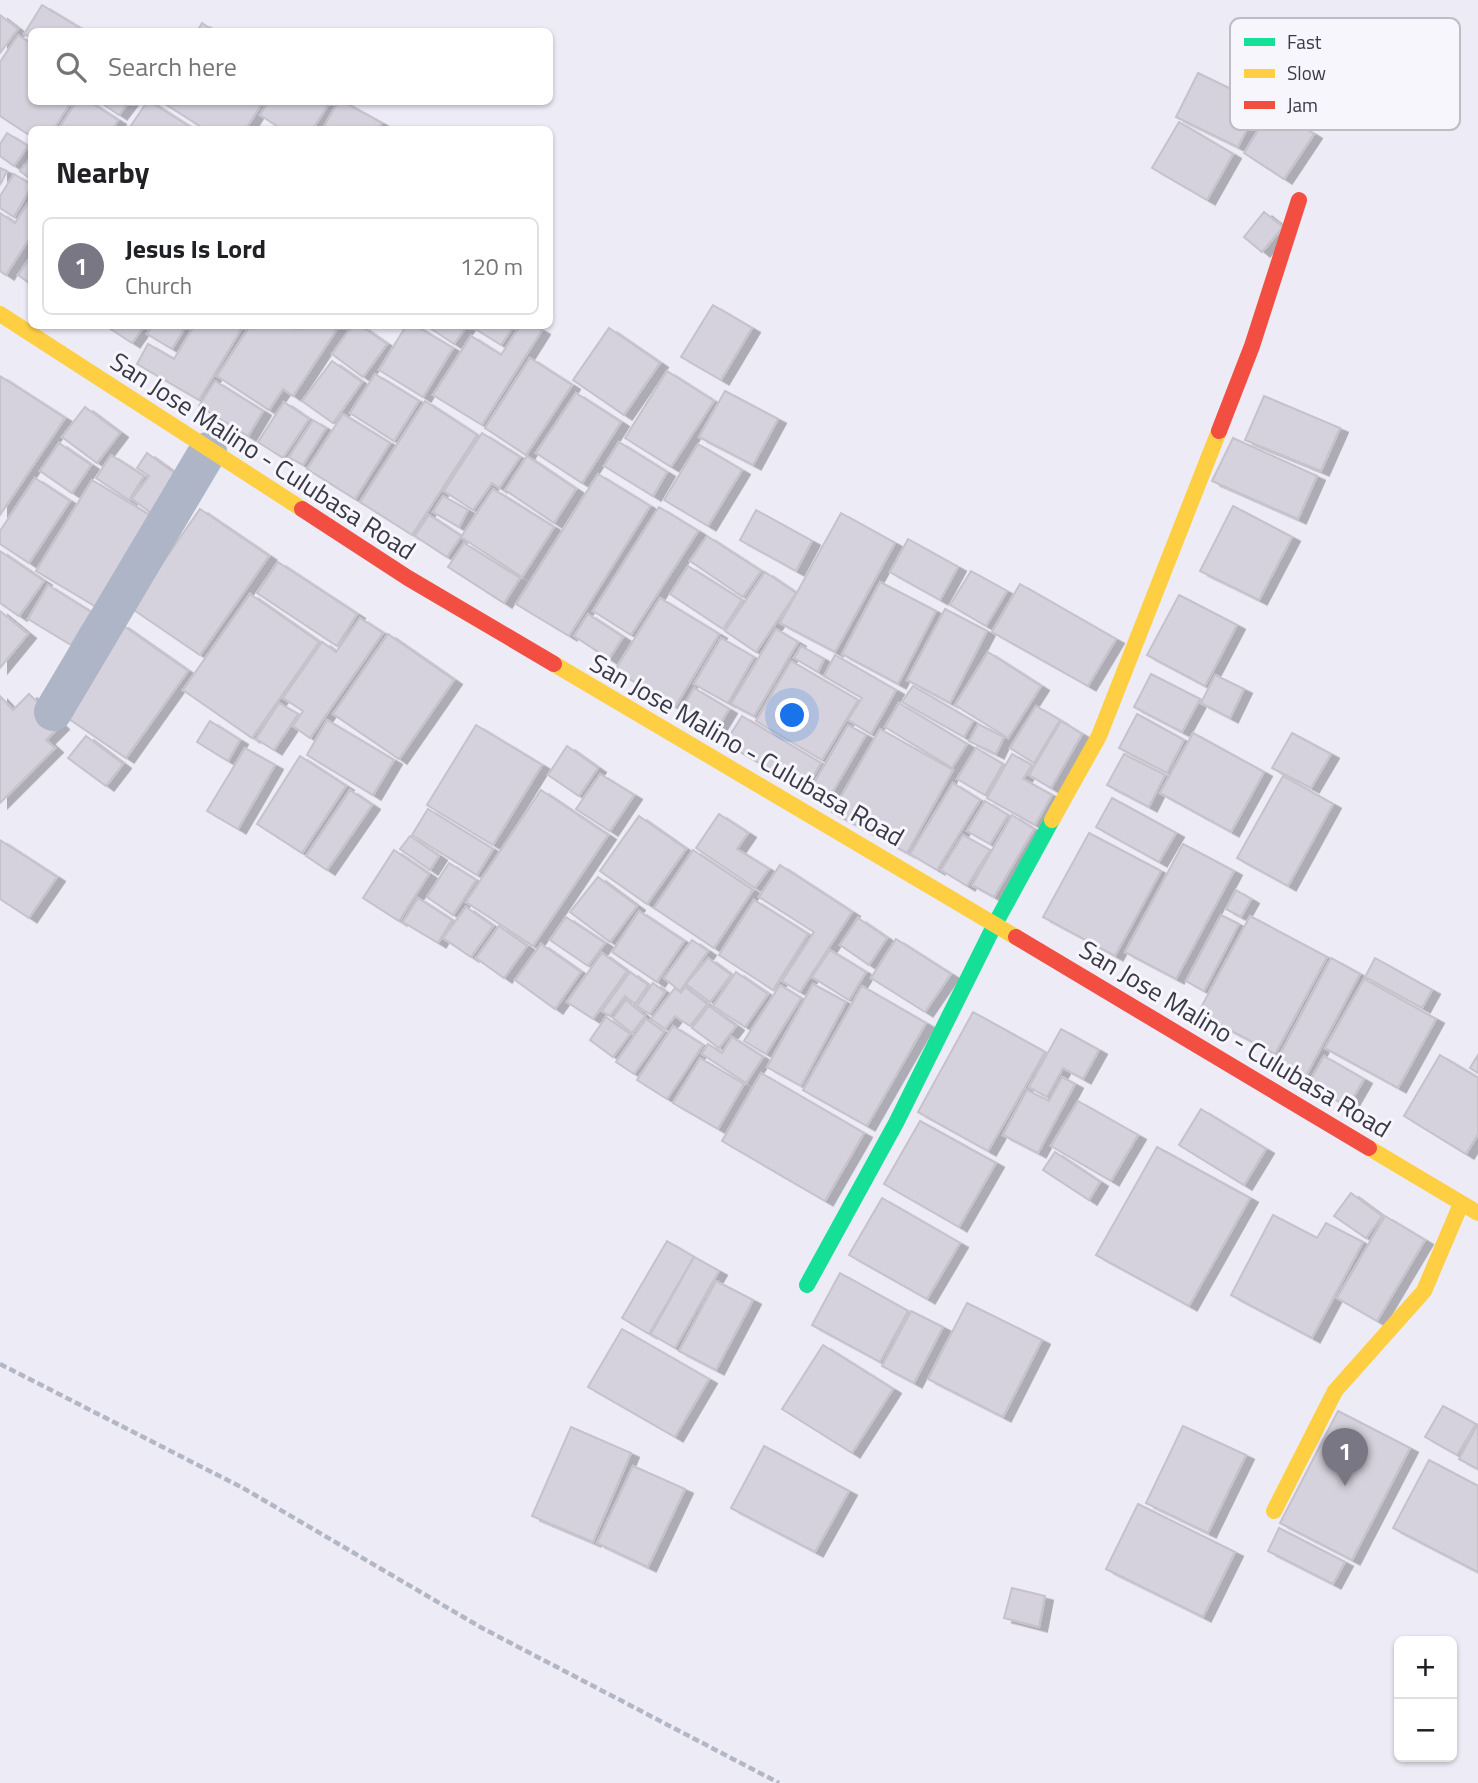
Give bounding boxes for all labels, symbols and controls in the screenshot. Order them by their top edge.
legend [1230,18,1460,130]
text: Fast [1287,27,1322,56]
search box [28,28,553,105]
text: Search here [108,47,237,86]
icon: search [52,48,90,86]
text: Slow [1287,58,1326,87]
text: Jam [1287,90,1318,119]
text: Nearby [56,149,149,195]
text: Jesus Is Lord [125,229,266,268]
text: 1 [75,249,87,284]
text: 120 m [460,249,523,284]
text: Church [125,268,192,303]
street label: San Jose Malino - Culubasa Road [103,342,424,569]
street label: San Jose Malino - Culubasa Road [583,643,912,856]
your location [775,698,809,732]
street label: San Jose Malino - Culubasa Road [1072,930,1398,1147]
pin: 1 [1322,1428,1368,1486]
map controls [1394,1636,1457,1762]
button: + [1394,1636,1457,1699]
button: − [1394,1699,1457,1762]

